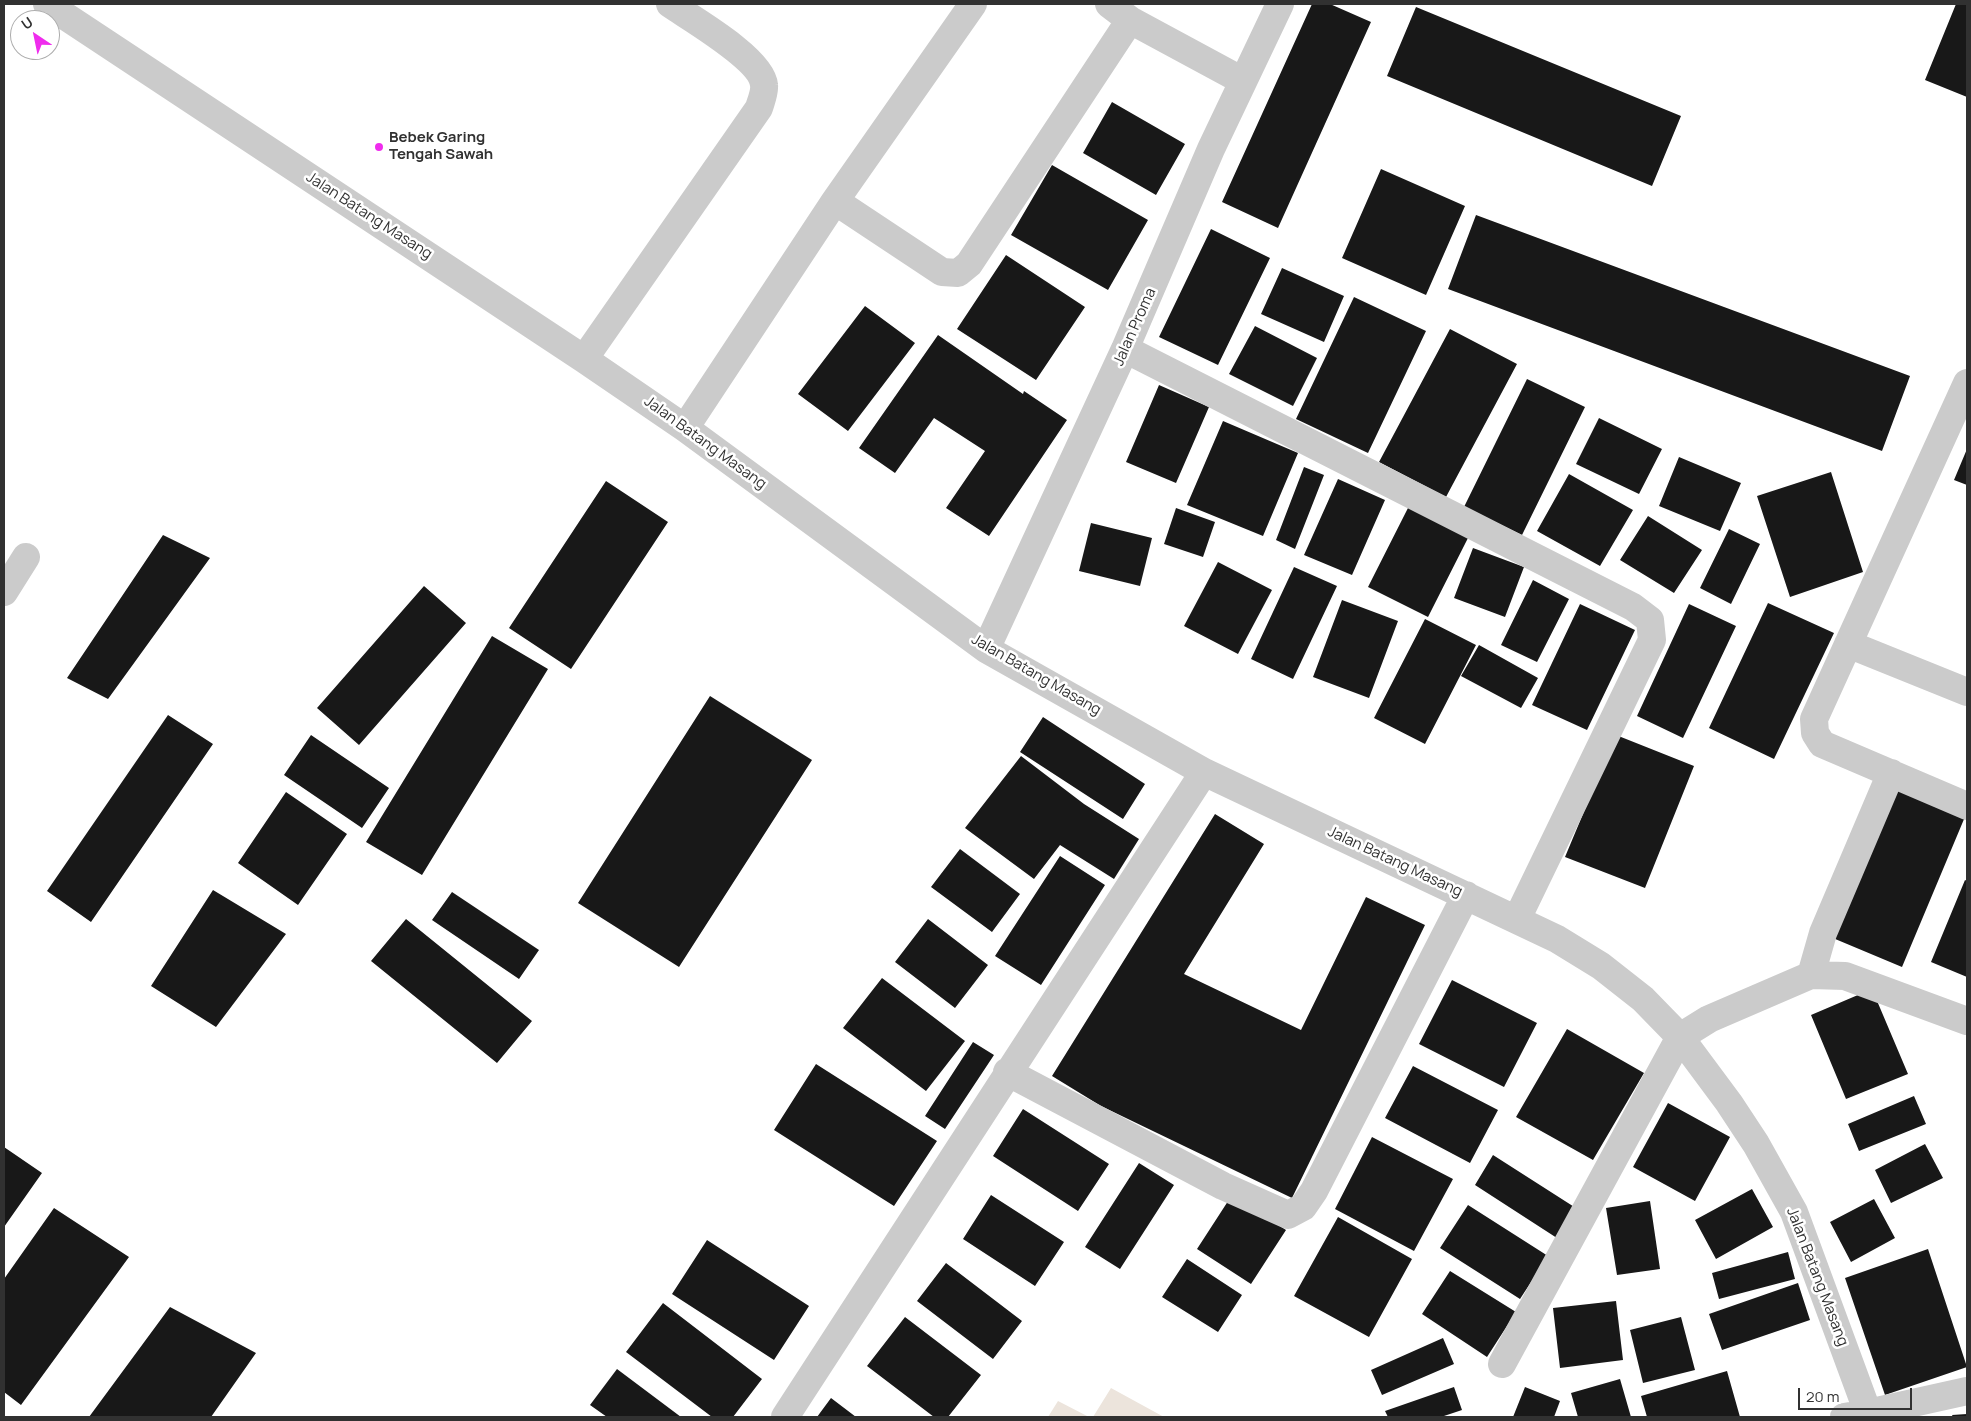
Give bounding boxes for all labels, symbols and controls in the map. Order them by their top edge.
north arrow [10,10,60,60]
text: U [17,12,36,34]
place label: Bebek Garing Tengah Sawah [389,129,493,164]
marker: Bebek Garing Tengah Sawah [373,141,385,153]
street label: Jalan Batang Masang [303,169,435,263]
street label: Jalan Proma [1110,285,1160,369]
street label: Jalan Batang Masang [640,393,770,493]
street label: Jalan Batang Masang [968,631,1104,719]
street label: Jalan Batang Masang [1325,823,1465,901]
street label: Jalan Batang Masang [1782,1205,1852,1349]
scale bar [1801,1378,1915,1410]
text: 20 m [1806,1386,1839,1407]

